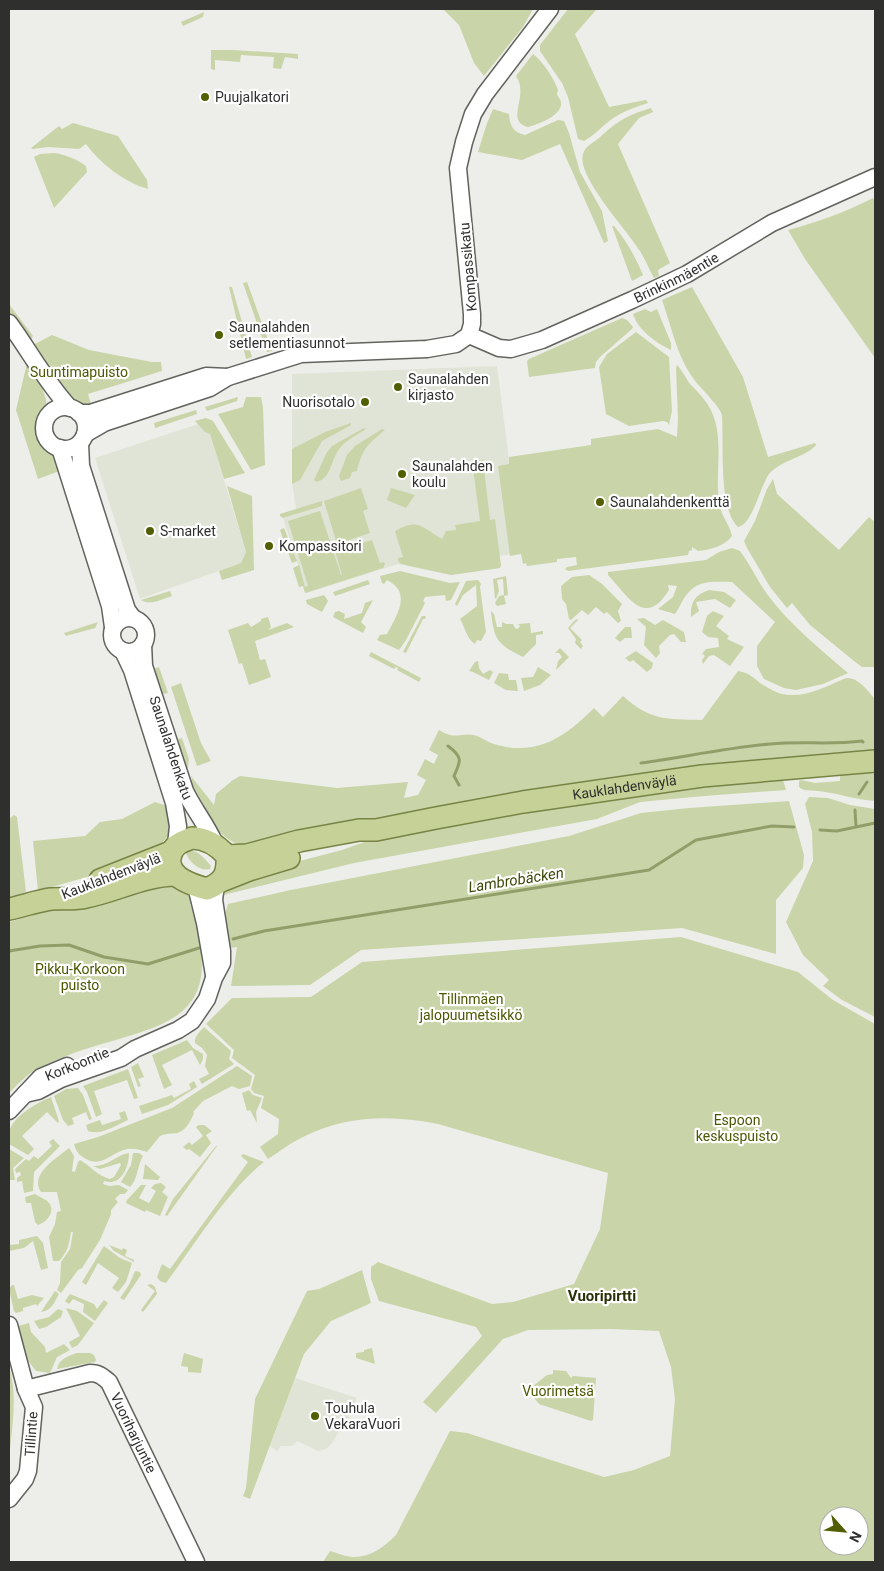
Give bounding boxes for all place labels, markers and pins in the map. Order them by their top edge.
place label: Puujalkatori [215,89,289,105]
marker: Puujalkatori [199,91,211,103]
place label: Saunalahden setlementiasunnot [229,319,345,351]
marker: Saunalahden setlementiasunnot [213,329,225,341]
place label: Saunalahden kirjasto [408,371,489,403]
marker: Saunalahden kirjasto [392,381,404,393]
place label: Nuorisotalo [282,394,355,410]
marker: Nuorisotalo [359,396,371,408]
place label: Saunalahden koulu [412,458,493,490]
marker: Saunalahden koulu [396,468,408,480]
place label: Saunalahdenkenttä [610,494,730,510]
marker: Saunalahdenkenttä [594,496,606,508]
place label: S-market [160,523,216,539]
marker: S-market [144,525,156,537]
place label: Kompassitori [279,538,362,554]
marker: Kompassitori [263,540,275,552]
place label: Touhula VekaraVuori [325,1400,400,1432]
marker: Touhula VekaraVuori [309,1410,321,1422]

